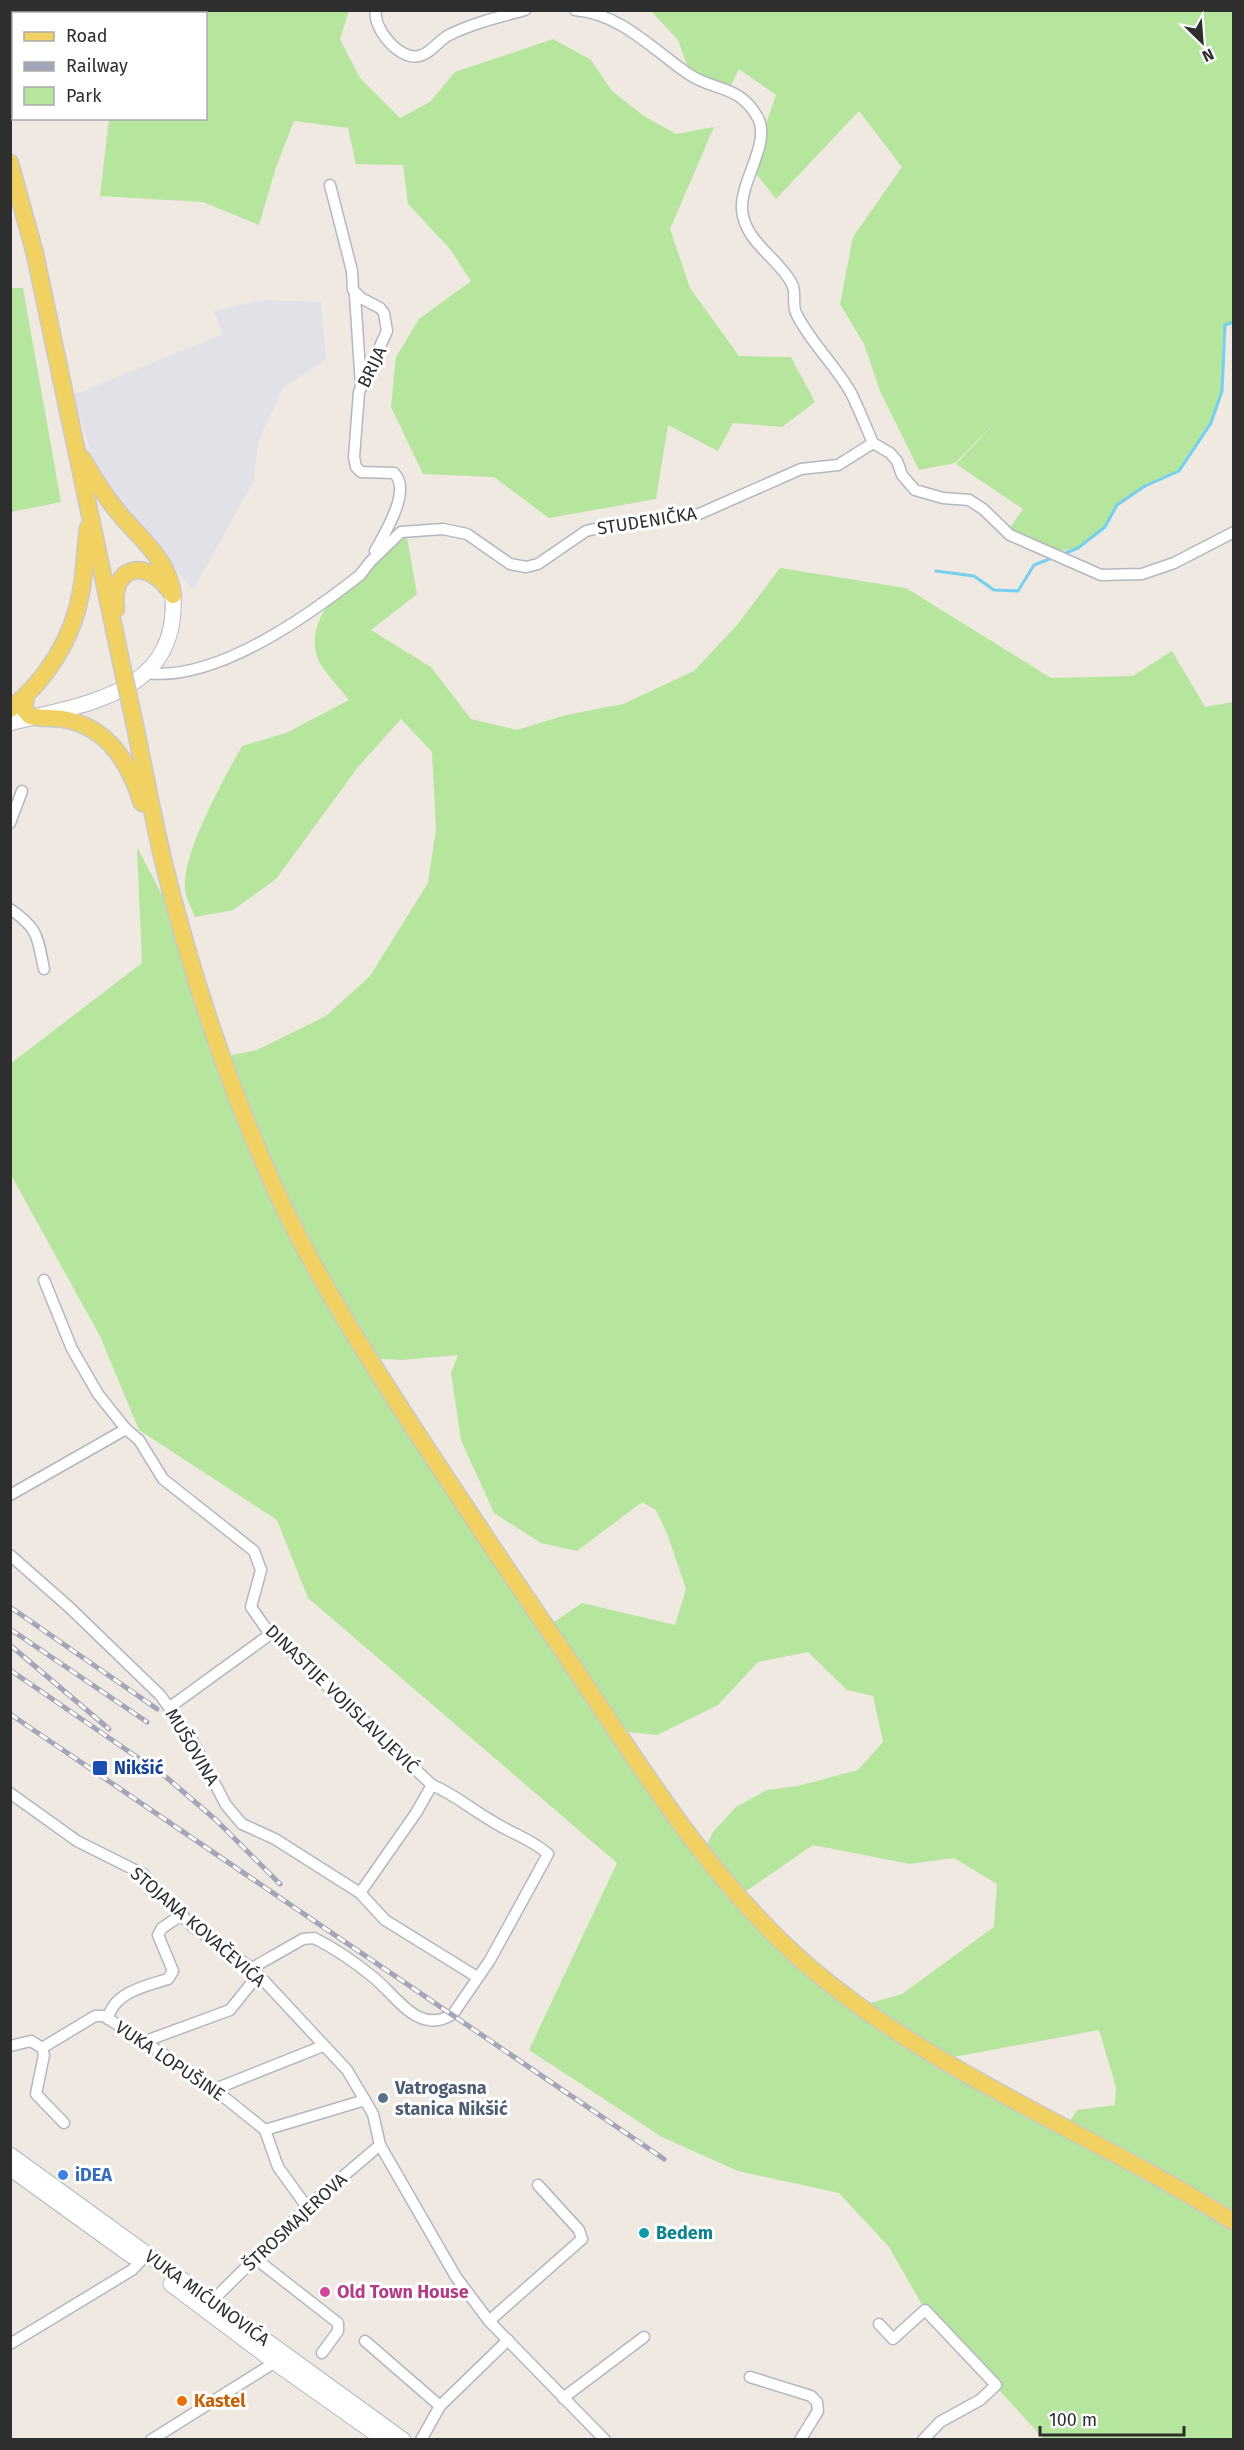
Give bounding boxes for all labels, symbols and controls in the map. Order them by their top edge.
legend [12,12,207,120]
north arrow [1172,12,1232,72]
text: Road [66,25,108,47]
text: N [1199,44,1217,66]
text: Railway [66,55,128,77]
text: Park [66,85,102,107]
street label: BRIJA [353,342,392,391]
street label: STUDENIČKA [596,502,699,540]
street label: DINASTIJE VOJISLAVLJEVIĆ [261,1620,423,1778]
street label: MUŠOVINA [160,1705,224,1790]
place label: Nikšić [114,1757,164,1779]
marker: Nikšić [91,1759,109,1777]
street label: STOJANA KOVAČEVIĆA [126,1862,270,1992]
street label: VUKA LOPUŠINE [111,2016,229,2106]
place label: Vatrogasna stanica Nikšić [394,2077,508,2120]
marker: Vatrogasna stanica Nikšić [376,2091,390,2105]
place label: iDEA [75,2164,112,2186]
marker: iDEA [56,2168,70,2182]
street label: ŠTROSMAJEROVA [238,2168,352,2276]
place label: Bedem [656,2222,713,2244]
marker: Bedem [637,2226,651,2240]
street label: VUKA MIĆUNOVIĆA [140,2245,274,2351]
place label: Old Town House [337,2281,469,2303]
marker: Old Town House [318,2285,332,2299]
place label: Kastel [194,2390,246,2412]
marker: Kastel [175,2394,189,2408]
scale bar [1040,2399,1184,2437]
text: 100 m [1049,2409,1097,2431]

